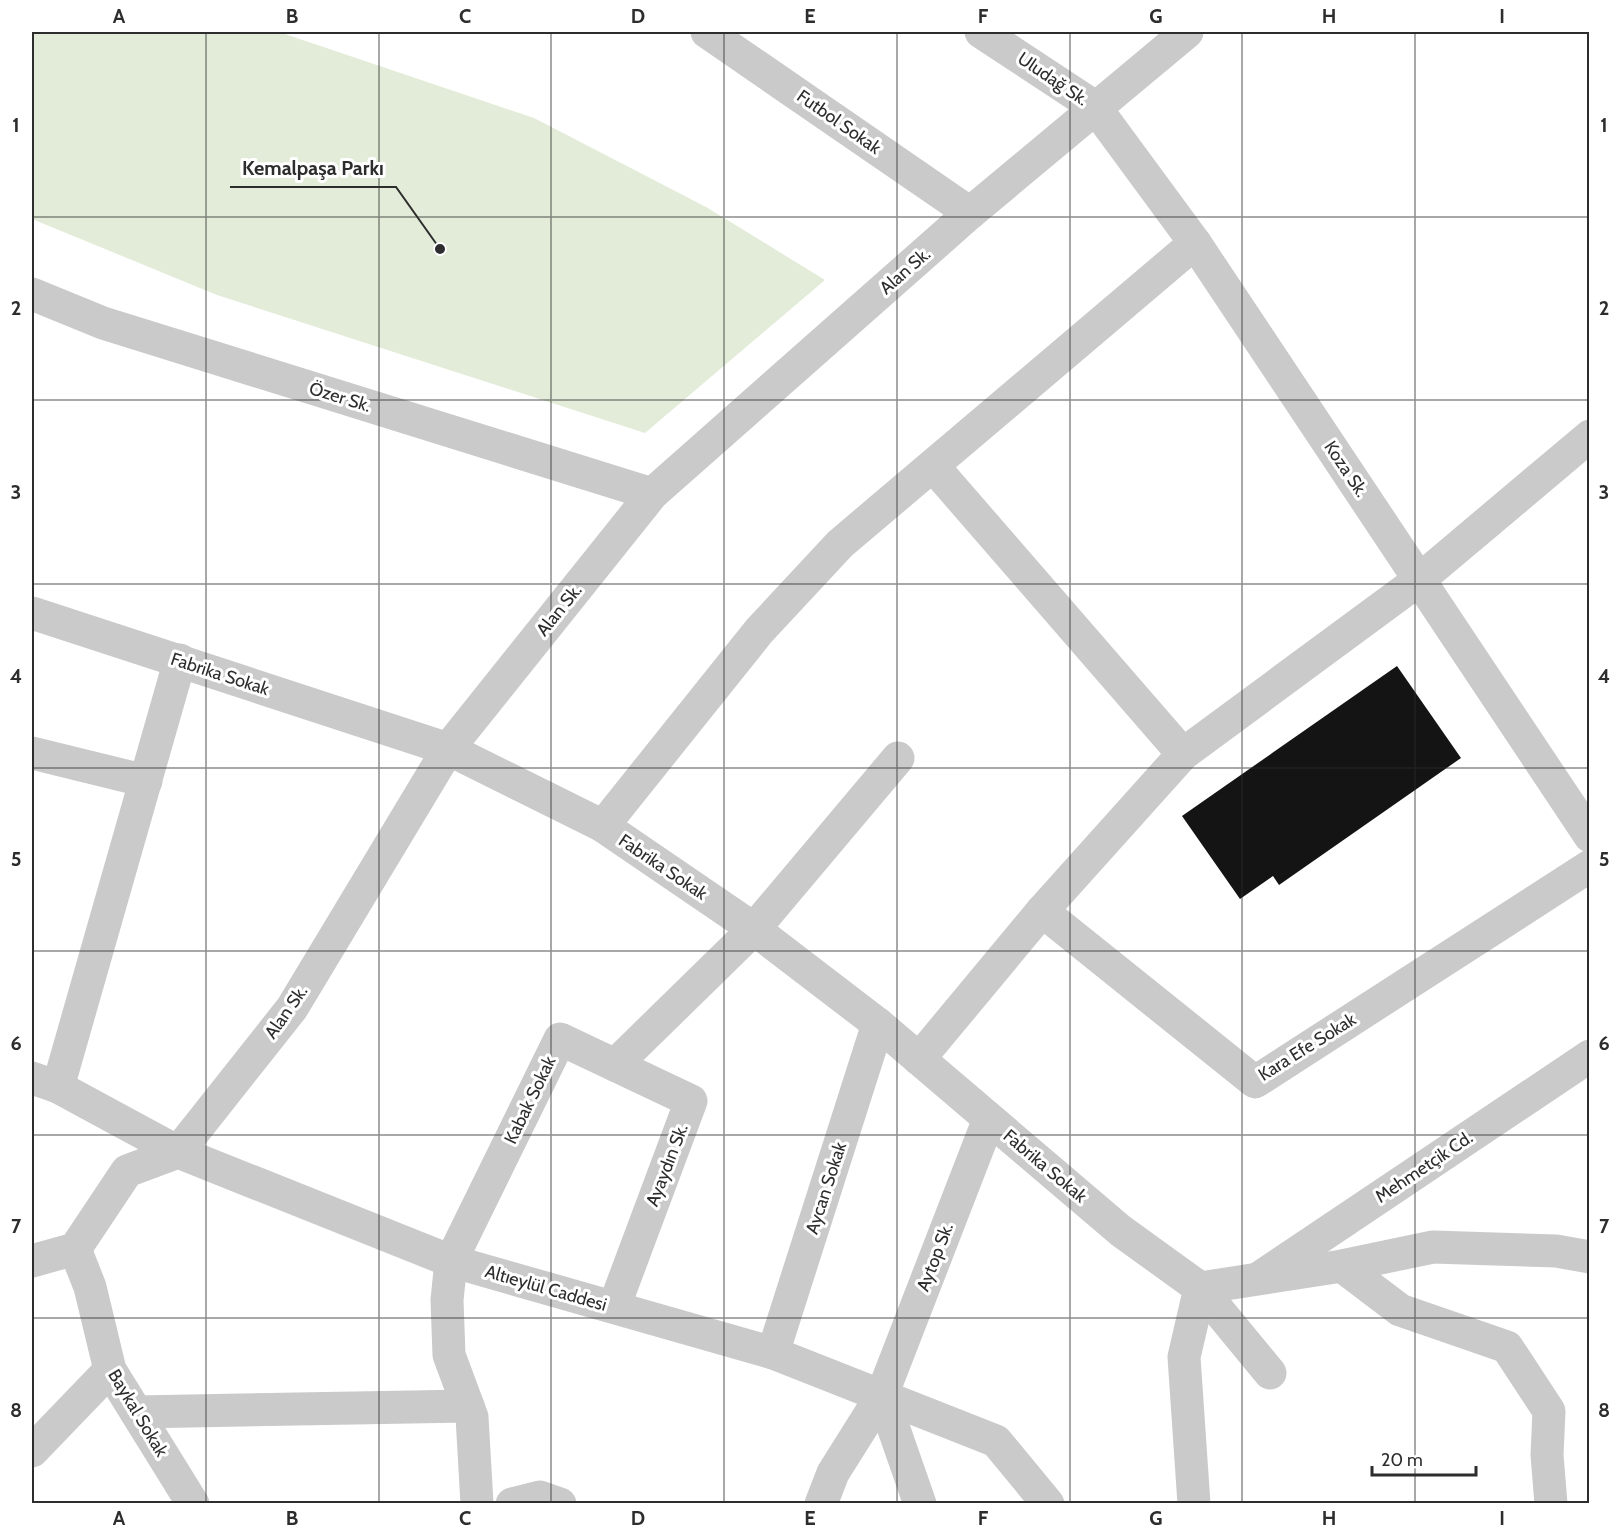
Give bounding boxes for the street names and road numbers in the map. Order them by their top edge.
street label: Uludağ Sk. [1014,47,1092,111]
street label: Futbol Sokak [793,85,886,160]
street label: Alan Sk. [875,243,935,299]
street label: Özer Sk. [307,377,373,417]
street label: Koza Sk. [1319,437,1373,501]
street label: Alan Sk. [532,580,586,640]
street label: Fabrika Sokak [168,648,273,701]
street label: Fabrika Sokak [614,829,712,905]
street label: Alan Sk. [260,981,312,1043]
street label: Kara Efe Sokak [1254,1008,1361,1086]
street label: Kabak Sokak [499,1052,561,1147]
street label: Ayaydın Sk. [641,1121,693,1209]
street label: Fabrika Sokak [999,1125,1092,1208]
street label: Mehmetçik Cd. [1371,1126,1477,1208]
street label: Aycan Sokak [801,1138,851,1237]
street label: Aytop Sk. [912,1220,958,1294]
street label: Altıeylül Caddesi [483,1260,609,1316]
street label: Baykal Sokak [103,1365,173,1462]

